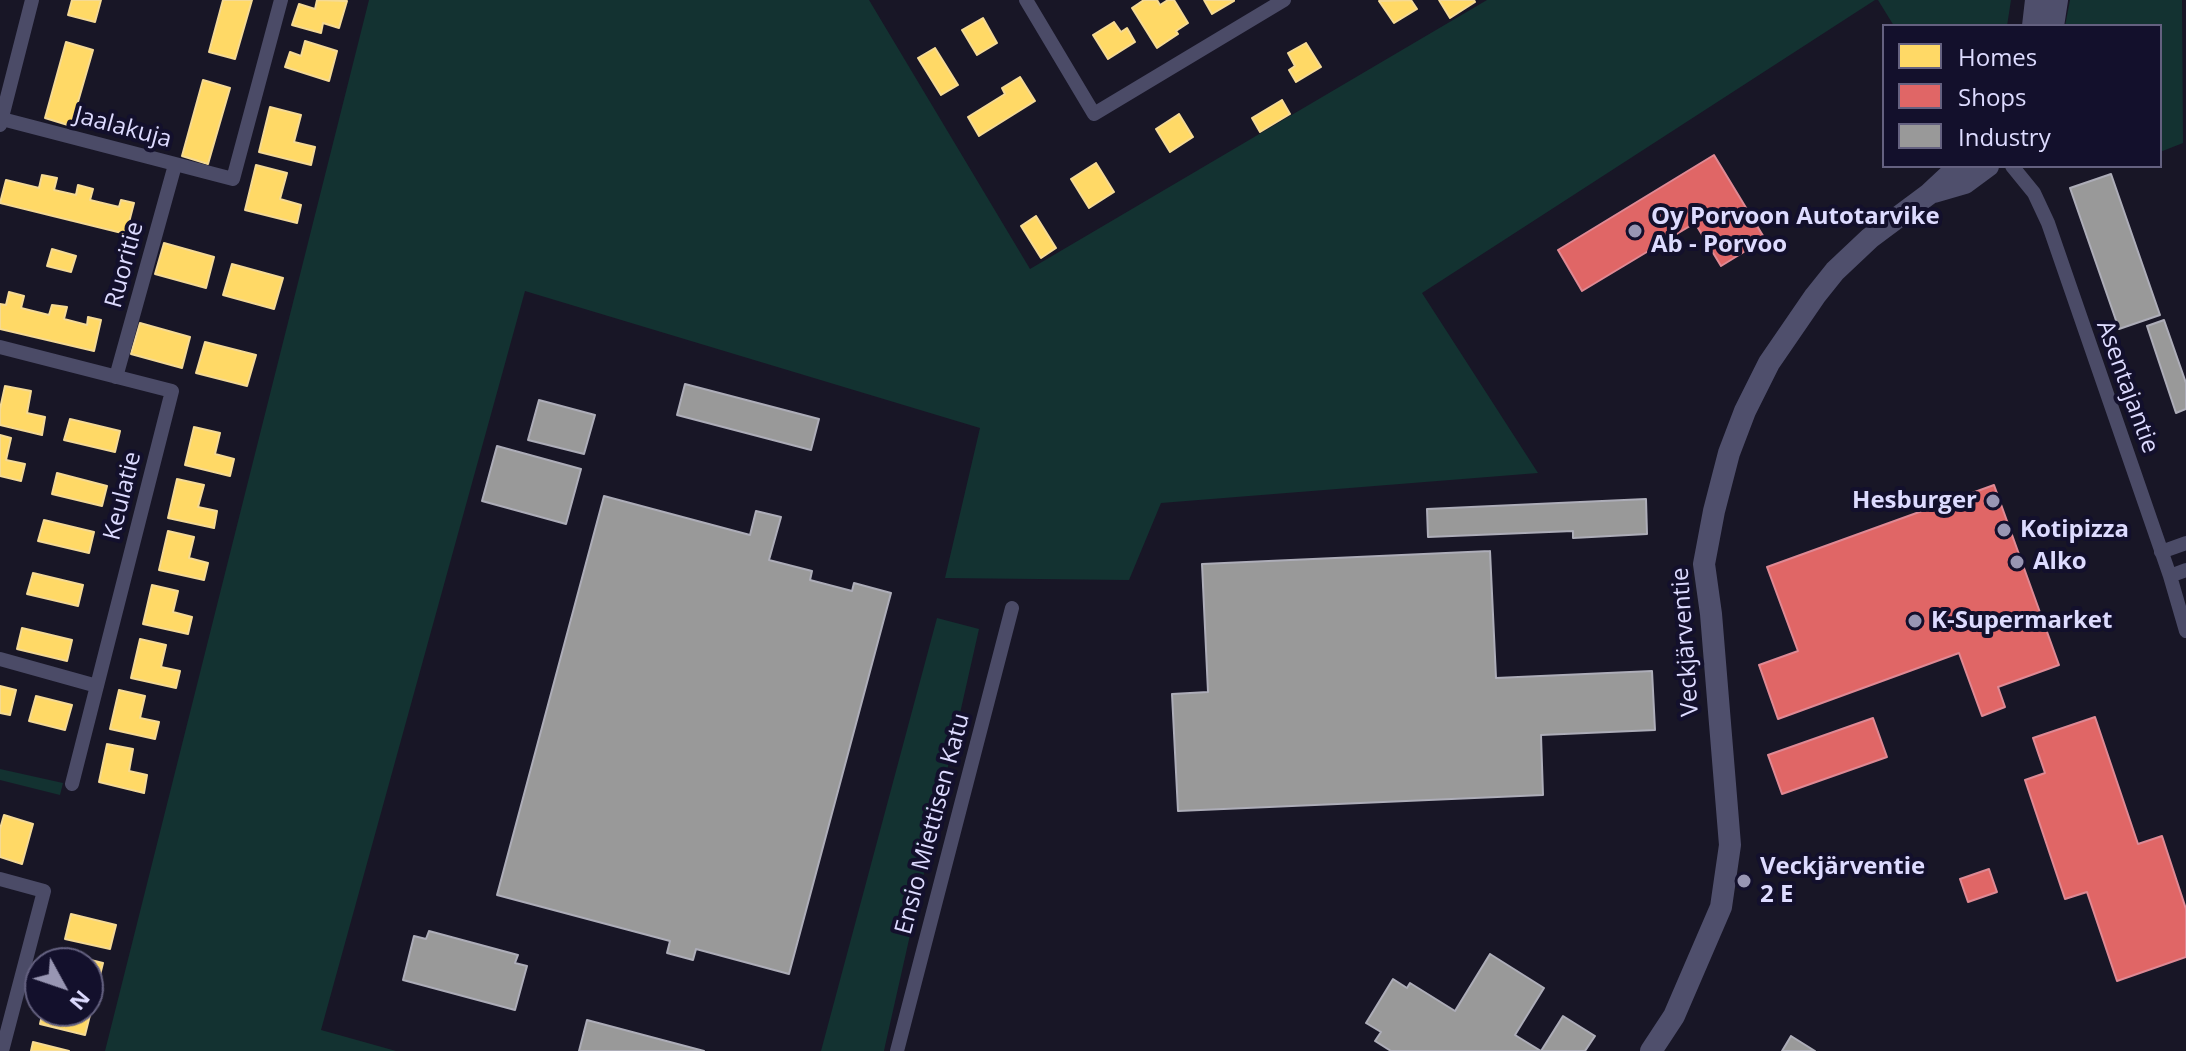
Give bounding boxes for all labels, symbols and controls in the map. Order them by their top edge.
legend [1882,24,2162,168]
text: Homes [1958,40,2037,73]
text: Shops [1958,80,2026,113]
street label: Jaalakuja [71,101,175,155]
text: Industry [1958,120,2051,153]
place label: Oy Porvoon Autotarvike Ab - Porvoo [1651,203,1940,259]
street label: Ruoritie [100,219,150,311]
marker: Oy Porvoon Autotarvike Ab - Porvoo [1626,222,1644,240]
street label: Asentajantie [2090,317,2164,457]
street label: Keulatie [98,449,148,543]
place label: Hesburger [1852,487,1977,515]
marker: Hesburger [1984,492,2002,510]
place label: Kotipizza [2020,516,2129,544]
marker: Kotipizza [1995,521,2013,539]
place label: Alko [2033,548,2087,576]
marker: Alko [2008,553,2026,571]
street label: Veckjärventie [1666,566,1706,718]
place label: K-Supermarket [1931,607,2112,635]
marker: K-Supermarket [1906,612,1924,630]
street label: Ensio Miettisen Katu [890,710,976,938]
place label: Veckjärventie 2 E [1760,853,1925,909]
marker: Veckjärventie 2 E [1735,872,1753,890]
north arrow [24,947,104,1027]
text: N [64,985,98,1018]

